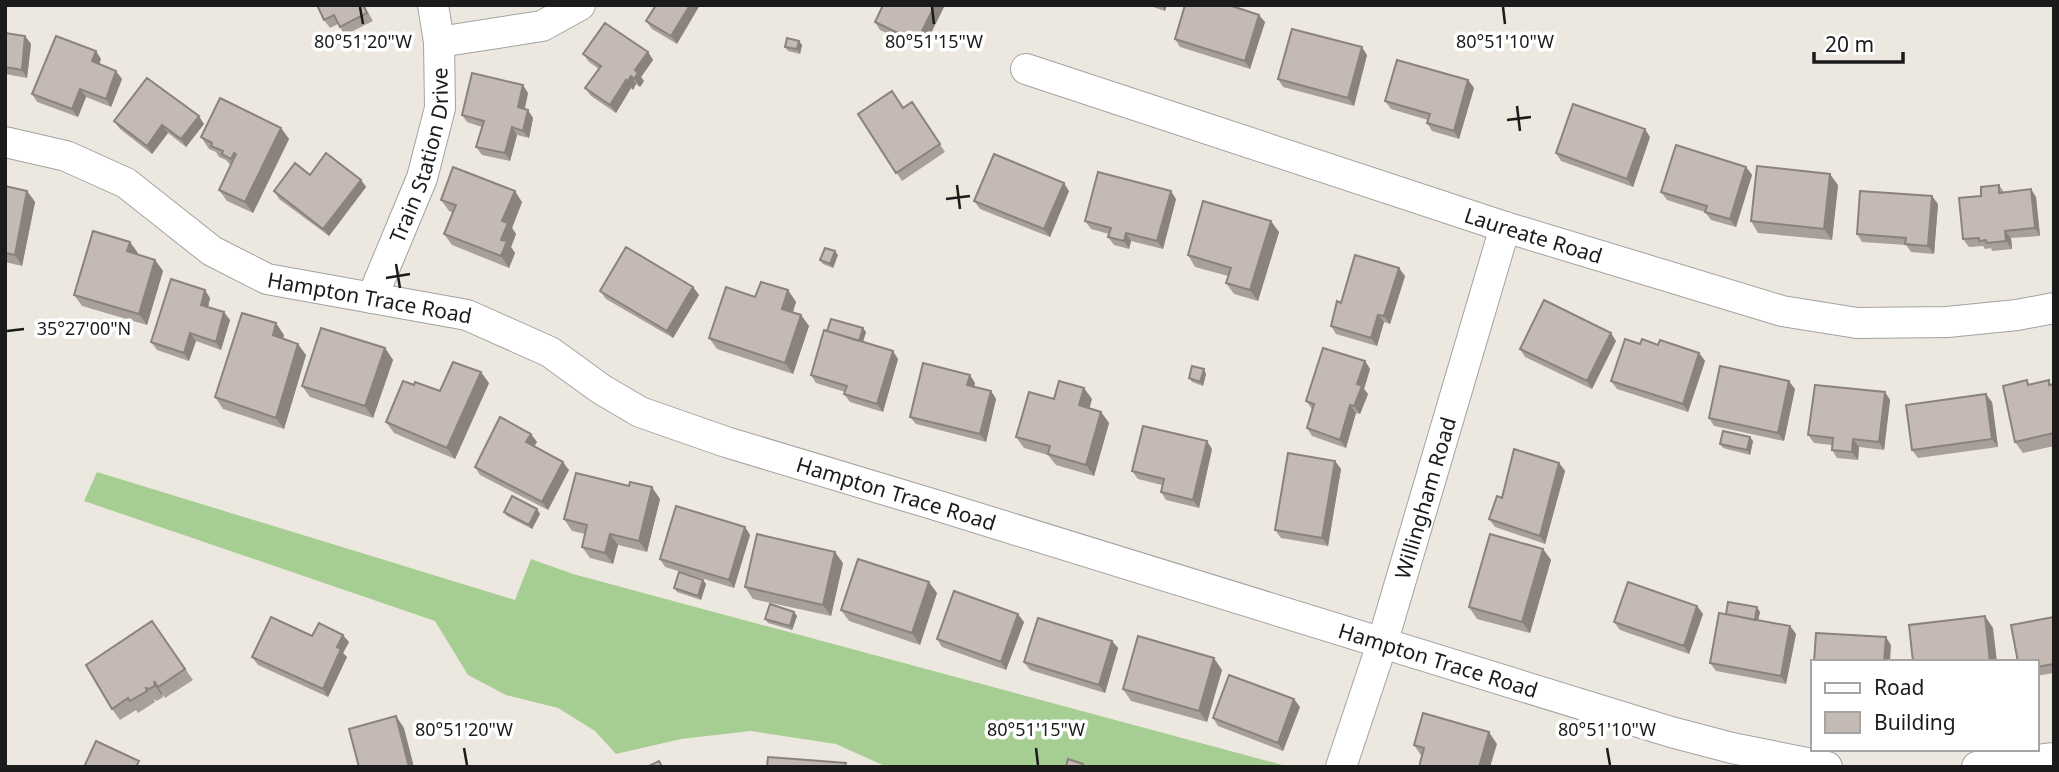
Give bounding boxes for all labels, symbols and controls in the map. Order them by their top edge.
scale bar [1814,21,1903,65]
text: 80°51'20"W [314,29,412,53]
text: 80°51'15"W [885,29,983,53]
text: 80°51'10"W [1456,29,1554,53]
text: 20 m [1825,30,1874,58]
street label: Train Station Drive [383,67,455,247]
street label: Laureate Road [1461,201,1606,270]
street label: Hampton Trace Road [265,265,474,330]
text: 35°27'00"N [37,316,131,340]
street label: Willingham Road [1388,414,1462,582]
street label: Hampton Trace Road [793,450,1000,537]
street label: Hampton Trace Road [1335,616,1541,704]
legend [1811,660,2038,751]
text: Road [1874,673,1924,701]
text: Building [1874,708,1956,736]
text: 80°51'20"W [415,717,513,741]
text: 80°51'15"W [987,717,1085,741]
text: 80°51'10"W [1558,717,1656,741]

